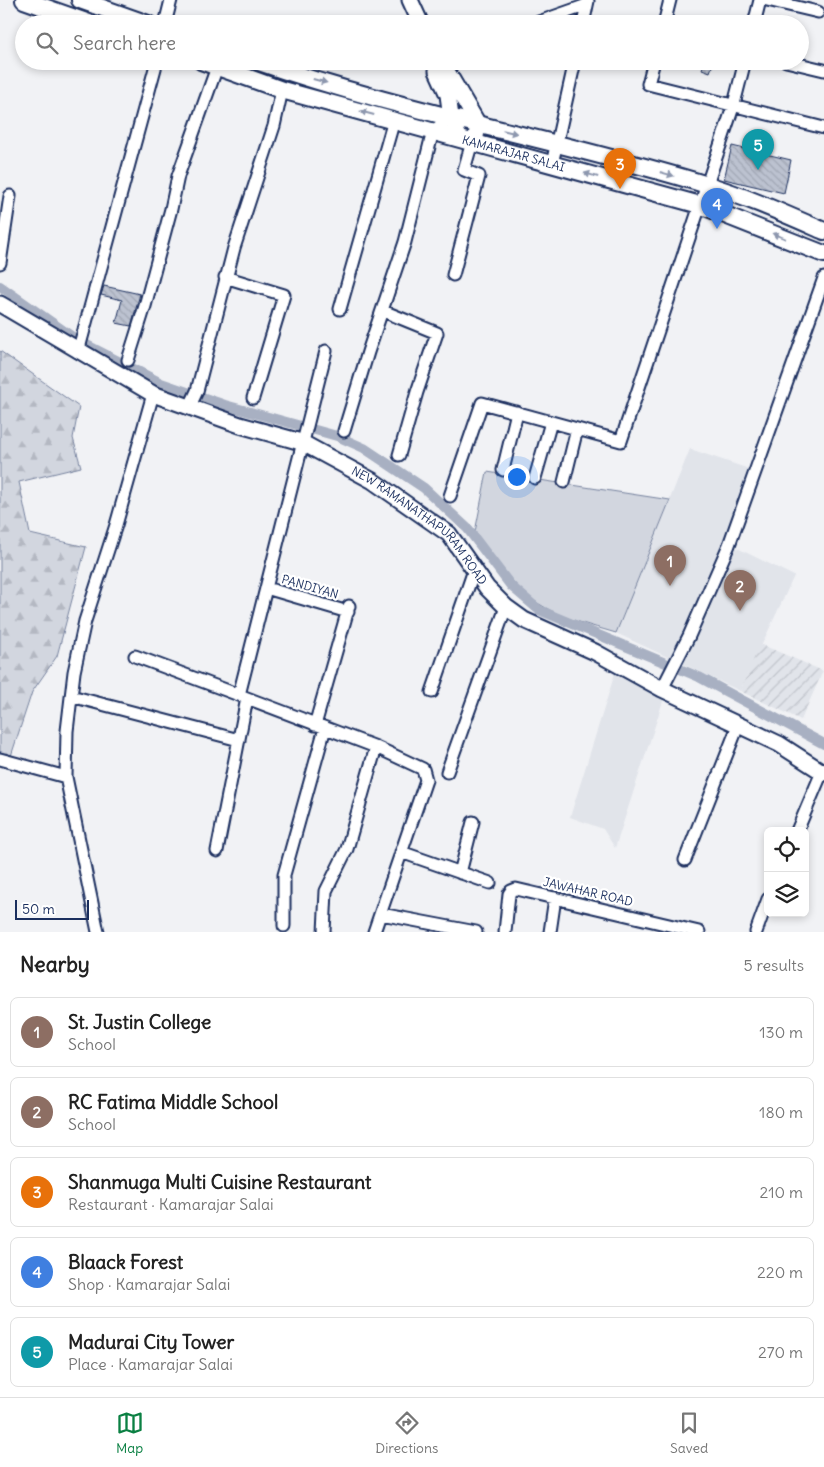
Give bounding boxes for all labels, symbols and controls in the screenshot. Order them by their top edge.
search box [15,15,809,70]
icon: search [33,29,61,57]
text: Search here [73,31,176,55]
one-way arrow [312,77,327,85]
one-way arrow [360,109,375,117]
one-way arrow [503,128,518,136]
pin: 5 [742,129,774,170]
street label: KAMARAJAR SALAI [460,132,567,174]
pin: 3 [604,148,636,189]
one-way arrow [584,170,599,178]
one-way arrow [660,170,675,178]
pin: 4 [701,188,733,229]
one-way arrow [772,232,786,240]
street label: NEW RAMANATHAPURAM ROAD [349,463,490,588]
your location [504,464,530,490]
pin: 1 [654,545,686,586]
pin: 2 [724,570,756,611]
street label: PANDIYAN [280,571,340,602]
map controls [764,827,809,917]
button: locate [764,827,809,872]
button: layers [764,872,809,917]
street label: JAWAHAR ROAD [542,874,635,909]
scale bar [15,897,89,920]
text: 50 m [22,900,55,918]
text: Nearby [20,951,90,978]
text: 5 results [743,955,804,975]
text: St. Justin College [68,1010,211,1034]
text: 1 [34,1022,40,1042]
text: 130 m [759,1022,803,1042]
text: School [68,1034,116,1054]
text: RC Fatima Middle School [68,1090,278,1114]
text: 2 [33,1102,41,1122]
text: 180 m [759,1102,803,1122]
text: School [68,1114,116,1134]
text: Shanmuga Multi Cuisine Restaurant [68,1170,371,1194]
text: 3 [32,1182,42,1202]
text: 210 m [760,1182,803,1202]
text: Restaurant · Kamarajar Salai [68,1194,274,1214]
text: Blaack Forest [68,1250,183,1274]
text: 4 [32,1262,42,1282]
text: 220 m [757,1262,803,1282]
text: Shop · Kamarajar Salai [68,1274,230,1294]
text: Madurai City Tower [68,1330,234,1354]
text: 5 [32,1342,42,1362]
text: 270 m [758,1342,803,1362]
text: Place · Kamarajar Salai [68,1354,233,1374]
tab: Map [116,1409,144,1457]
tab: Directions [375,1409,438,1457]
tab: Saved [670,1409,708,1457]

